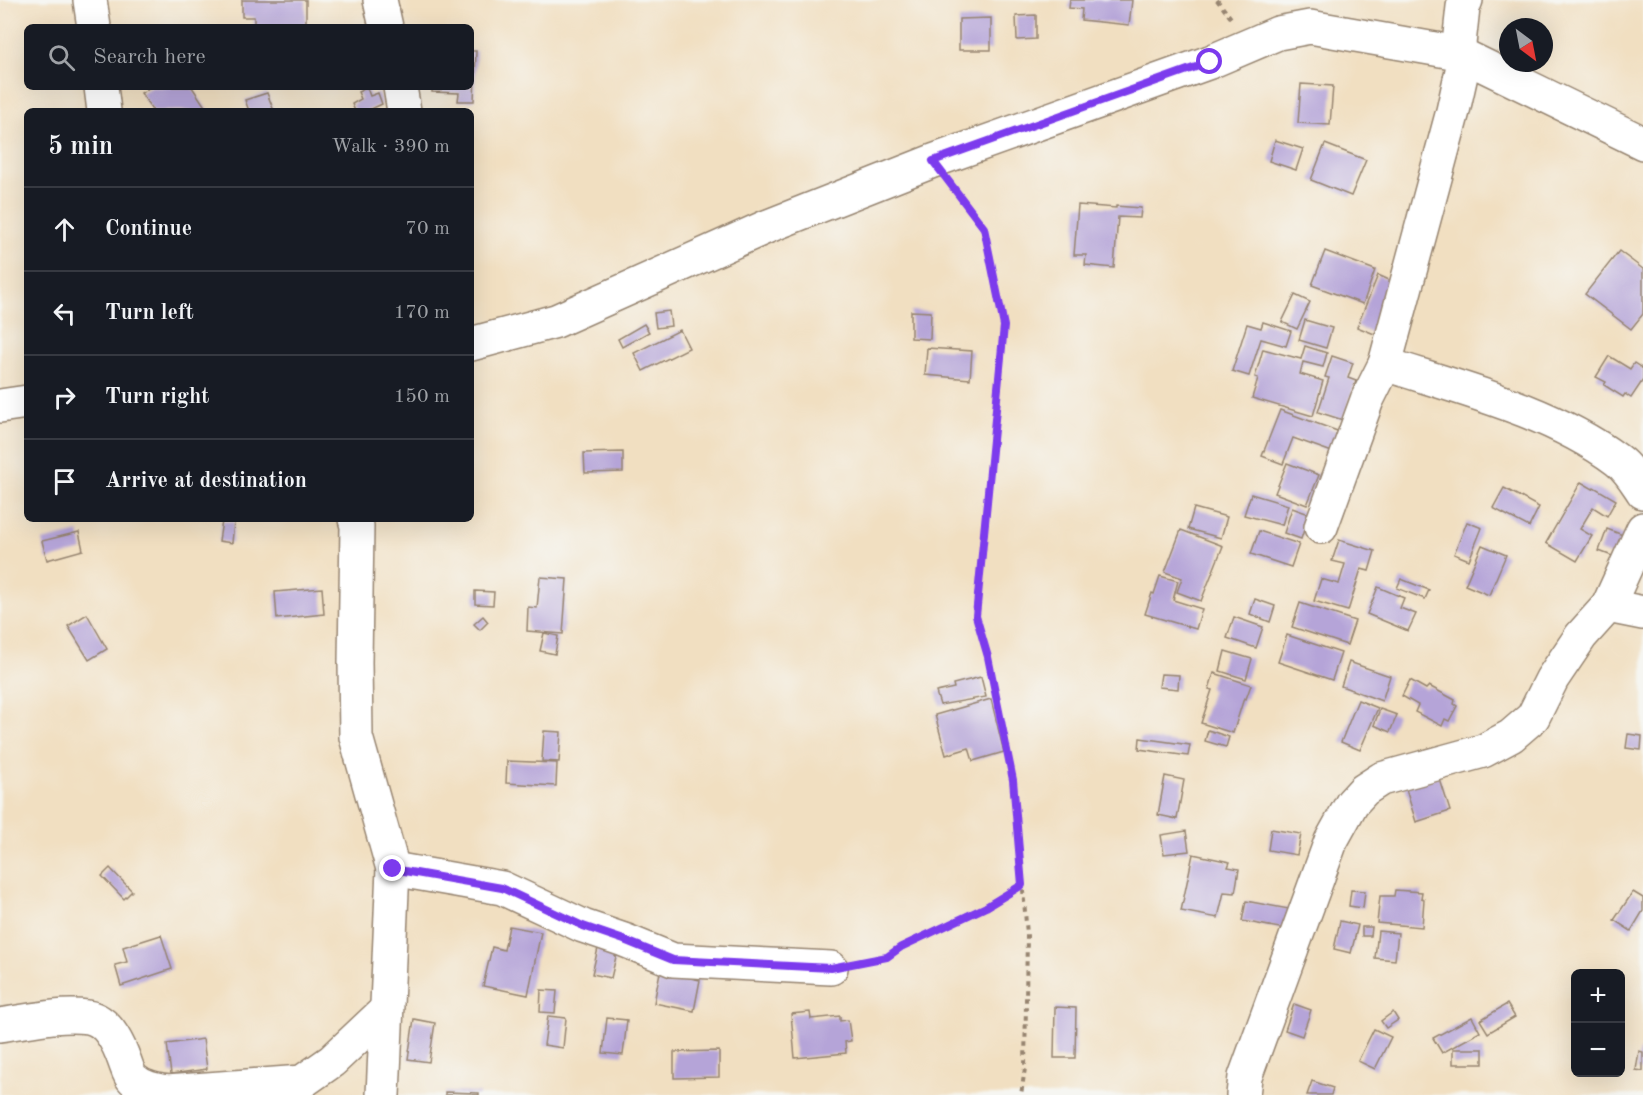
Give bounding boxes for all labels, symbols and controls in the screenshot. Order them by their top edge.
north arrow [1499,18,1553,72]
search box [24,24,474,90]
icon: search [45,41,78,74]
text: Search here [93,46,206,68]
route start [1196,48,1222,74]
text: 5 min [48,134,113,160]
text: Walk · 390 m [331,137,450,157]
icon: ahead [48,213,81,246]
text: Continue [105,218,192,240]
text: 70 m [405,219,450,239]
icon: left [48,297,81,330]
text: Turn left [105,302,194,324]
text: 170 m [394,303,450,323]
icon: right [48,381,81,414]
text: Turn right [105,386,209,408]
text: 150 m [394,387,450,407]
icon: arrive [48,465,81,498]
text: Arrive at destination [105,470,307,492]
route end [379,855,405,881]
map controls [1571,969,1625,1077]
button: + [1571,969,1625,1023]
button: − [1571,1023,1625,1077]

